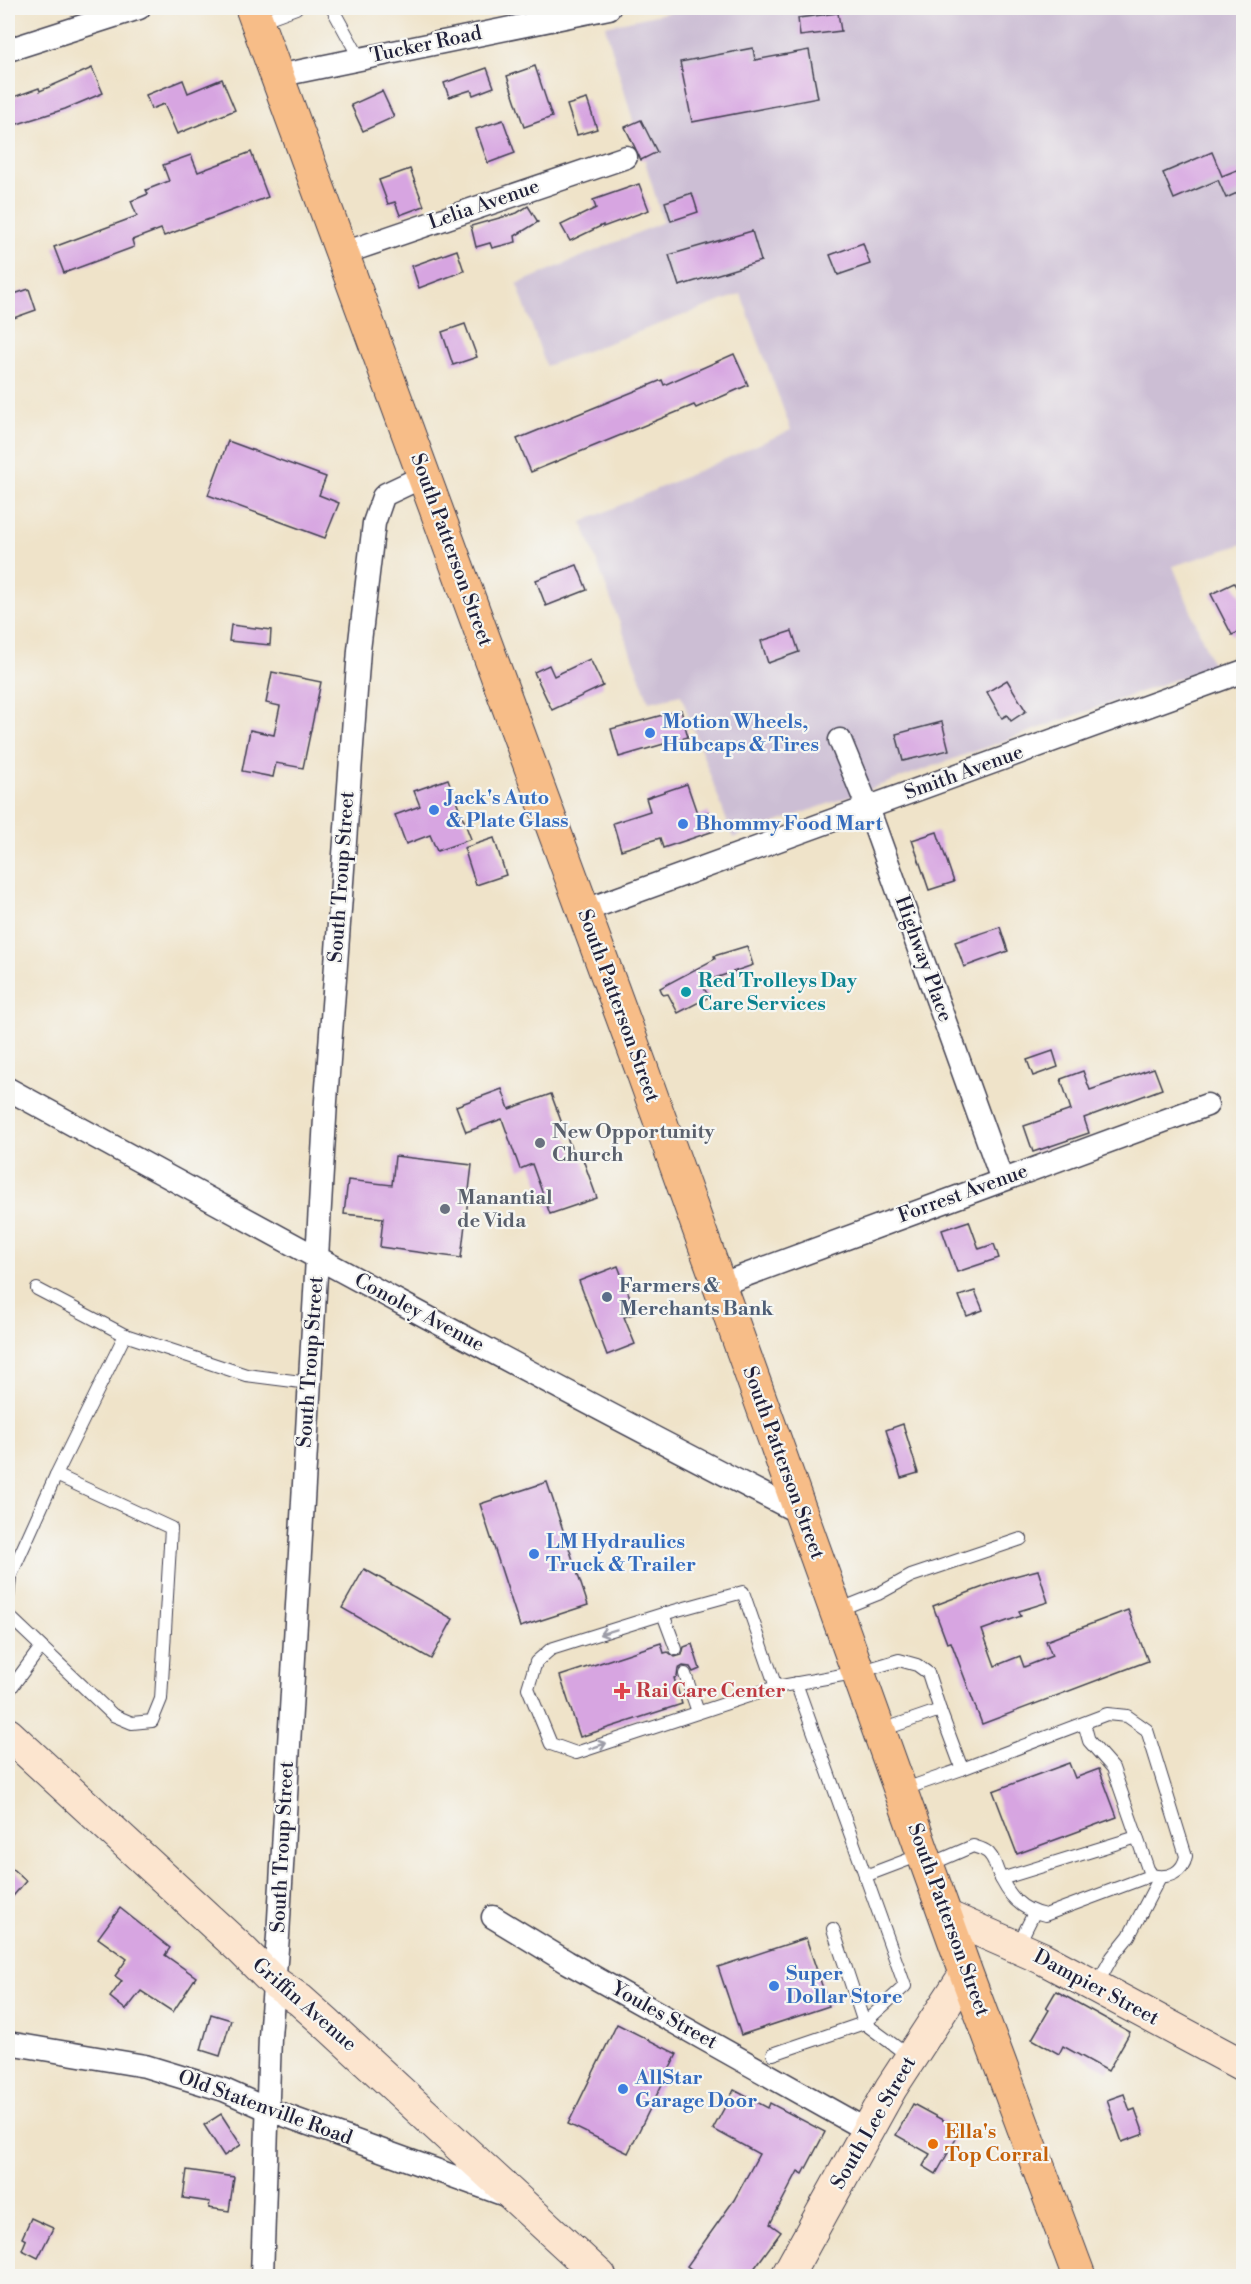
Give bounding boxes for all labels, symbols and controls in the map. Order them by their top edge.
street label: Tucker Road [368,21,485,69]
street label: Lelia Avenue [425,174,543,236]
street label: South Patterson Street [404,450,498,650]
place label: Motion Wheels, Hubcaps & Tires [662,710,819,758]
marker: Motion Wheels, Hubcaps & Tires [643,726,657,740]
street label: Smith Avenue [901,740,1027,806]
place label: Jack's Auto & Plate Glass [443,786,569,834]
street label: South Troup Street [324,790,360,964]
marker: Jack's Auto & Plate Glass [427,803,441,817]
place label: Bhommy Food Mart [695,812,884,837]
marker: Bhommy Food Mart [676,817,690,831]
street label: Highway Place [889,893,957,1025]
street label: South Patterson Street [571,906,665,1106]
place label: Red Trolleys Day Care Services [698,969,858,1017]
marker: Red Trolleys Day Care Services [679,985,693,999]
place label: New Opportunity Church [552,1120,715,1168]
marker: New Opportunity Church [533,1136,547,1150]
street label: Forrest Avenue [895,1159,1031,1229]
place label: Manantial de Vida [457,1186,553,1234]
marker: Manantial de Vida [438,1202,452,1216]
street label: Conoley Avenue [350,1268,488,1358]
place label: Farmers & Merchants Bank [619,1274,774,1322]
street label: South Troup Street [293,1275,329,1449]
marker: Farmers & Merchants Bank [600,1290,614,1304]
street label: South Patterson Street [736,1363,830,1563]
place label: LM Hydraulics Truck & Trailer [546,1530,696,1578]
marker: LM Hydraulics Truck & Trailer [527,1547,541,1561]
one-way arrow [599,1627,618,1638]
place label: Rai Care Center [636,1679,786,1704]
marker: Rai Care Center [613,1682,631,1700]
one-way arrow [588,1739,607,1750]
street label: South Troup Street [266,1761,300,1933]
street label: South Patterson Street [901,1820,995,2020]
street label: Dampier Street [1029,1944,1163,2032]
street label: Griffin Avenue [247,1953,361,2057]
place label: Super Dollar Store [786,1962,903,2010]
street label: Youles Street [606,1976,721,2055]
marker: Super Dollar Store [767,1979,781,1993]
street label: South Lee Street [826,2052,922,2194]
street label: Old Statenville Road [174,2065,356,2151]
place label: AllStar Garage Door [634,2066,757,2114]
marker: AllStar Garage Door [616,2082,630,2096]
place label: Ella's Top Corral [945,2120,1049,2168]
marker: Ella's Top Corral [926,2137,940,2151]

